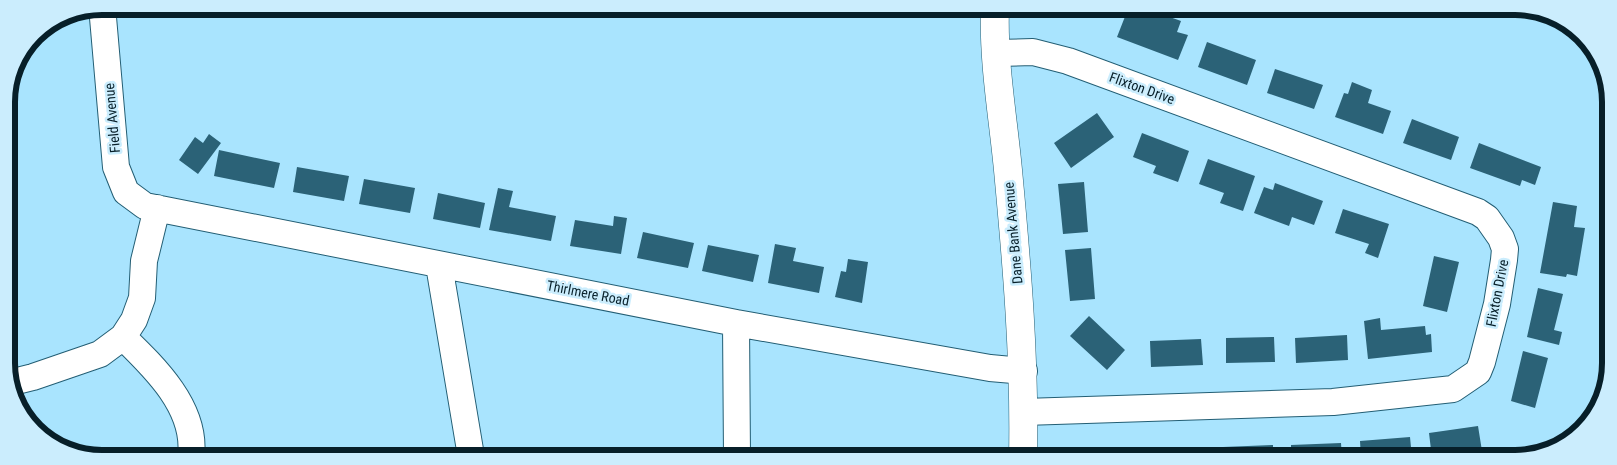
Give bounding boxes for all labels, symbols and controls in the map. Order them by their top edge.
street label: Flixton Drive [1107,69,1177,107]
street label: Field Avenue [101,82,123,154]
street label: Dane Bank Avenue [1001,181,1025,285]
street label: Flixton Drive [1483,258,1511,328]
street label: Thirlmere Road [545,277,631,309]

